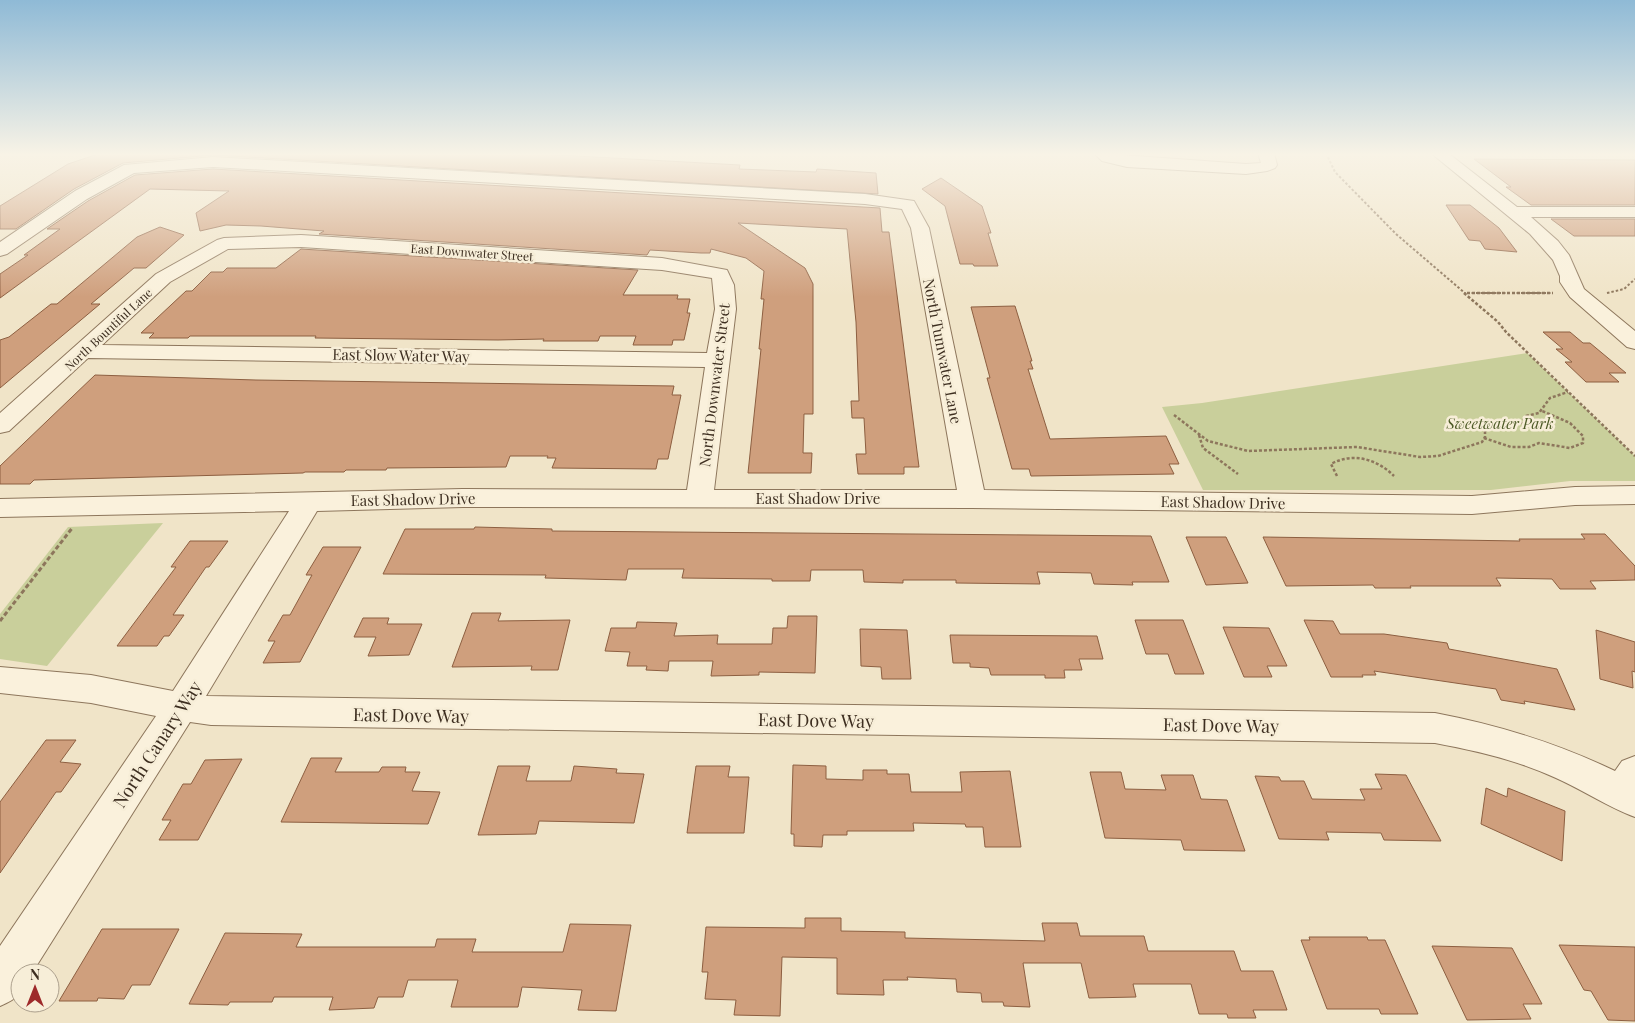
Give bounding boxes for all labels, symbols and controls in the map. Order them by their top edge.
street label: East Downwater Street [410,240,535,264]
street label: North Tumwater Lane [919,277,967,425]
street label: North Bountiful Lane [61,284,155,374]
street label: North Downwater Street [694,301,734,468]
street label: East Slow Water Way [332,344,470,366]
park label: Sweetwater Park [1446,413,1554,433]
street label: East Shadow Drive [350,488,476,510]
street label: East Shadow Drive [756,488,880,508]
street label: East Shadow Drive [1160,491,1286,513]
street label: North Canary Way [107,676,207,812]
street label: East Dove Way [353,702,469,728]
street label: East Dove Way [758,707,874,733]
street label: East Dove Way [1163,712,1279,738]
north arrow [10,963,60,1013]
text: N [30,965,40,984]

